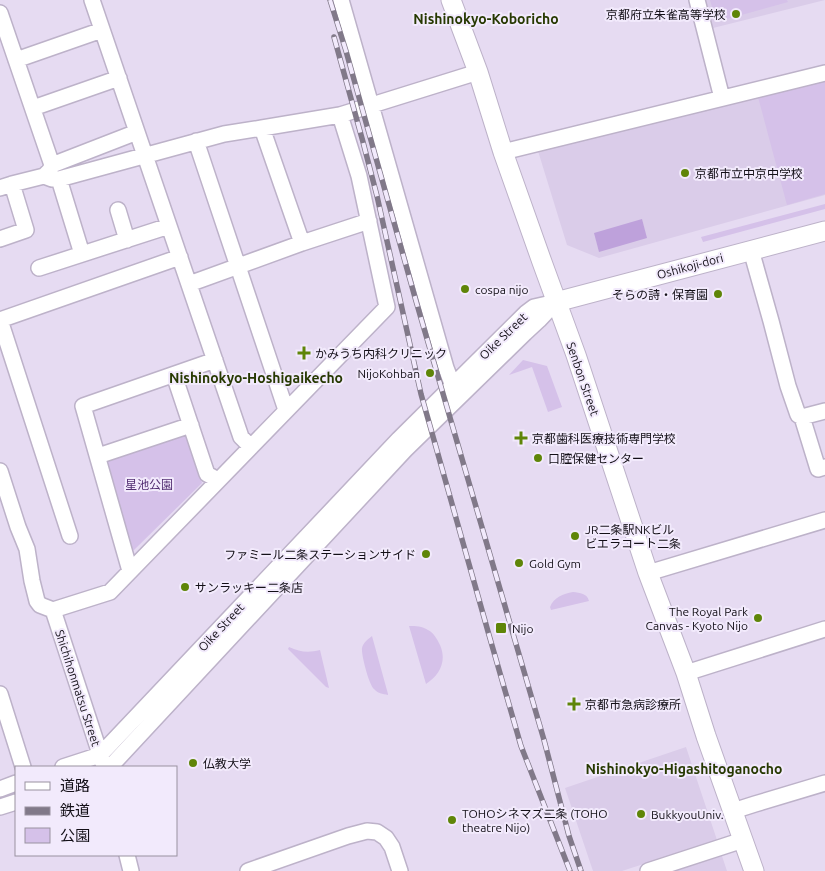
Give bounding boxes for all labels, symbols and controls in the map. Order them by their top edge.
place label: 京都府立朱雀高等学校 [606,8,726,21]
marker: 京都府立朱雀高等学校 [730,8,742,20]
district label: Nishinokyo-Koboricho [413,11,559,27]
marker: 京都市立中京中学校 [679,167,691,179]
place label: 京都市立中京中学校 [695,167,803,180]
street label: Oshikoji-dori [655,251,725,281]
marker: cospa nijo [459,283,471,295]
place label: cospa nijo [475,283,528,296]
place label: そらの詩・保育園 [612,288,708,301]
marker: そらの詩・保育園 [712,288,724,300]
street label: Oike Street [477,310,530,362]
street label: Senbon Street [564,341,602,418]
marker: かみうち内科クリニック [297,346,311,360]
place label: かみうち内科クリニック [315,347,447,360]
place label: NijoKohban [358,367,420,380]
marker: NijoKohban [424,367,436,379]
district label: Nishinokyo-Hoshigaikecho [169,370,343,386]
marker: 京都歯科医療技術専門学校 [514,431,528,445]
place label: 京都歯科医療技術専門学校 [532,432,676,445]
marker: 口腔保健センター [532,452,544,464]
place label: 口腔保健センター [548,452,644,465]
park label: 星池公園 [125,478,173,491]
place label: JR二条駅NKビル ビエラコート二条 [585,523,681,550]
marker: JR二条駅NKビル ビエラコート二条 [569,530,581,542]
place label: ファミール二条ステーションサイド [224,548,416,561]
marker: ファミール二条ステーションサイド [420,548,432,560]
marker: Gold Gym [513,557,525,569]
place label: Gold Gym [529,557,581,570]
marker: サンラッキー二条店 [179,581,191,593]
place label: サンラッキー二条店 [195,581,303,594]
street label: Oike Street [195,600,247,654]
place label: The Royal Park Canvas - Kyoto Nijo [646,605,748,632]
marker: The Royal Park Canvas - Kyoto Nijo [752,612,764,624]
marker: Nijo [494,621,508,635]
place label: Nijo [512,622,533,635]
street label: Shichihonmatsu Street [53,628,103,748]
marker: 京都市急病診療所 [567,697,581,711]
place label: 京都市急病診療所 [585,698,681,711]
marker: 仏教大学 [187,757,199,769]
place label: 仏教大学 [203,757,251,770]
district label: Nishinokyo-Higashitoganocho [586,761,782,777]
legend [15,766,178,856]
text: 道路 [60,777,90,794]
text: 鉄道 [60,802,90,819]
place label: TOHOシネマズ二条 (TOHO theatre Nijo) [462,807,607,835]
marker: BukkyouUniv. [635,808,647,820]
place label: BukkyouUniv. [651,808,724,821]
marker: TOHOシネマズ二条 (TOHO theatre Nijo) [446,814,458,826]
text: 公園 [60,827,90,844]

